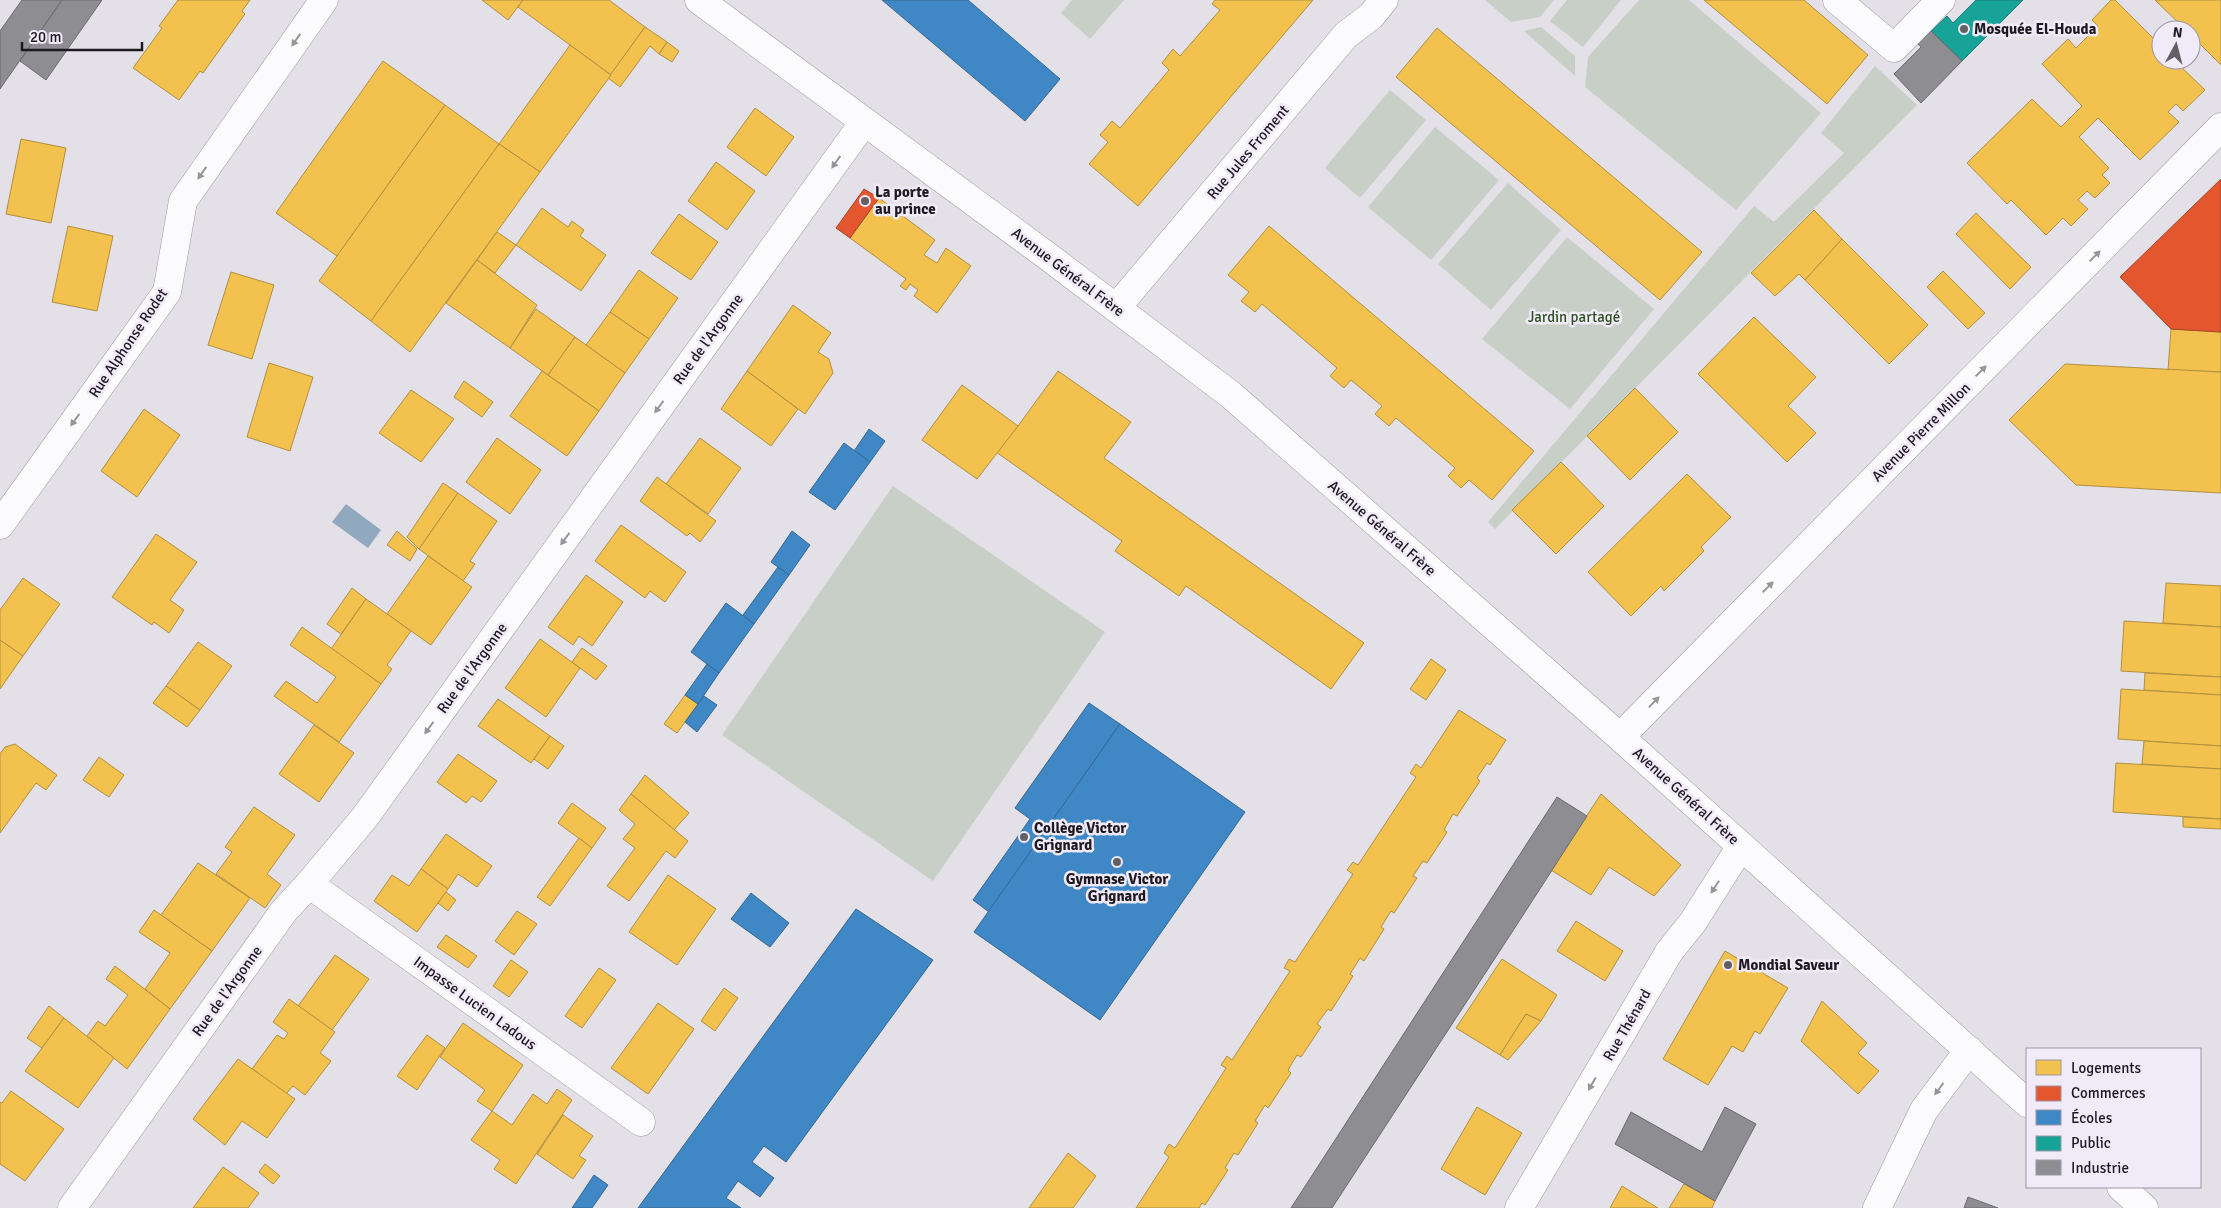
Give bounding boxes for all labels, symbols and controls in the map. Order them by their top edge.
scale bar [22,20,142,52]
place label: Mosquée El-Houda [1974,20,2097,38]
north arrow [2151,20,2201,70]
marker: Mosquée El-Houda [1958,23,1970,35]
text: N [2172,24,2183,42]
text: 20 m [30,28,61,46]
one-way arrow [291,33,301,47]
street label: Rue Jules Froment [1203,101,1293,203]
one-way arrow [831,155,841,169]
one-way arrow [198,166,208,179]
place label: La porte au prince [875,183,936,218]
marker: La porte au prince [859,195,871,207]
street label: Avenue Général Frère [1008,224,1128,320]
one-way arrow [2089,250,2101,262]
street label: Rue Alphonse Rodet [85,285,171,401]
street label: Rue de l'Argonne [669,290,747,388]
park label: Jardin partagé [1528,308,1620,326]
one-way arrow [1975,366,1987,378]
street label: Avenue Pierre Millon [1868,379,1974,485]
one-way arrow [654,401,664,414]
one-way arrow [70,414,80,427]
street label: Avenue Général Frère [1324,476,1440,580]
one-way arrow [560,533,570,546]
one-way arrow [1762,581,1774,593]
street label: Rue de l'Argonne [433,619,511,717]
one-way arrow [1648,696,1660,708]
one-way arrow [424,721,434,735]
street label: Avenue Général Frère [1629,744,1743,848]
place label: Collège Victor Grignard [1034,819,1126,854]
marker: Collège Victor Grignard [1018,831,1030,843]
marker: Gymnase Victor Grignard [1111,856,1123,868]
place label: Gymnase Victor Grignard [1066,870,1168,905]
one-way arrow [1710,881,1720,894]
street label: Rue de l'Argonne [188,942,266,1040]
street label: Impasse Lucien Ladous [410,952,540,1054]
place label: Mondial Saveur [1738,956,1839,974]
marker: Mondial Saveur [1722,959,1734,971]
street label: Rue Thénard [1599,986,1655,1064]
legend [2026,1048,2201,1188]
text: Logements [2071,1059,2142,1077]
one-way arrow [1587,1077,1596,1091]
one-way arrow [1934,1082,1944,1096]
text: Commerces [2071,1084,2146,1102]
text: Écoles [2071,1108,2113,1127]
text: Public [2071,1134,2111,1152]
text: Industrie [2071,1159,2129,1177]

